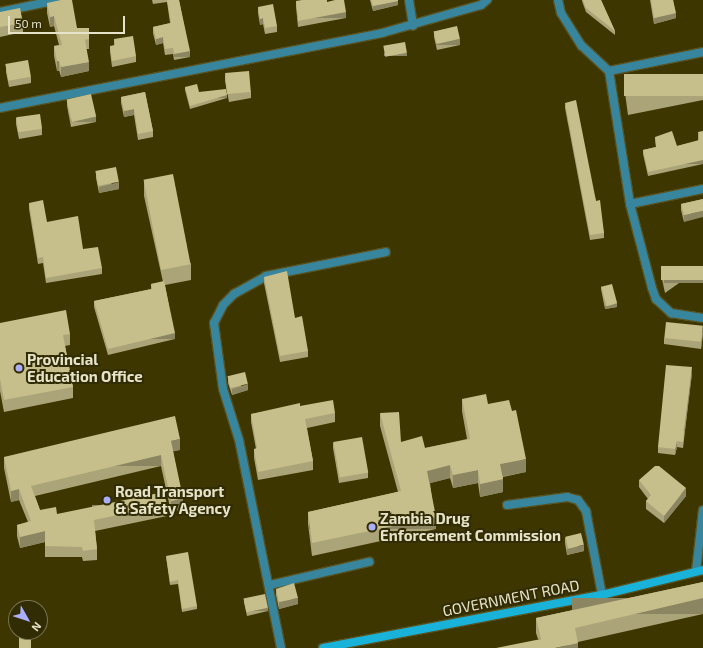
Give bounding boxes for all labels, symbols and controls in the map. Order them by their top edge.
scale bar [10,8,127,34]
text: 50 m [15,16,42,30]
place label: Provincial Education Office [27,350,143,385]
marker: Provincial Education Office [14,363,24,373]
place label: Road Transport & Safety Agency [115,482,231,517]
marker: Road Transport & Safety Agency [102,495,112,505]
place label: Zambia Drug Enforcement Commission [380,509,561,544]
marker: Zambia Drug Enforcement Commission [367,522,377,532]
street label: GOVERNMENT ROAD [441,576,581,620]
north arrow [8,600,48,640]
text: N [29,620,44,634]

